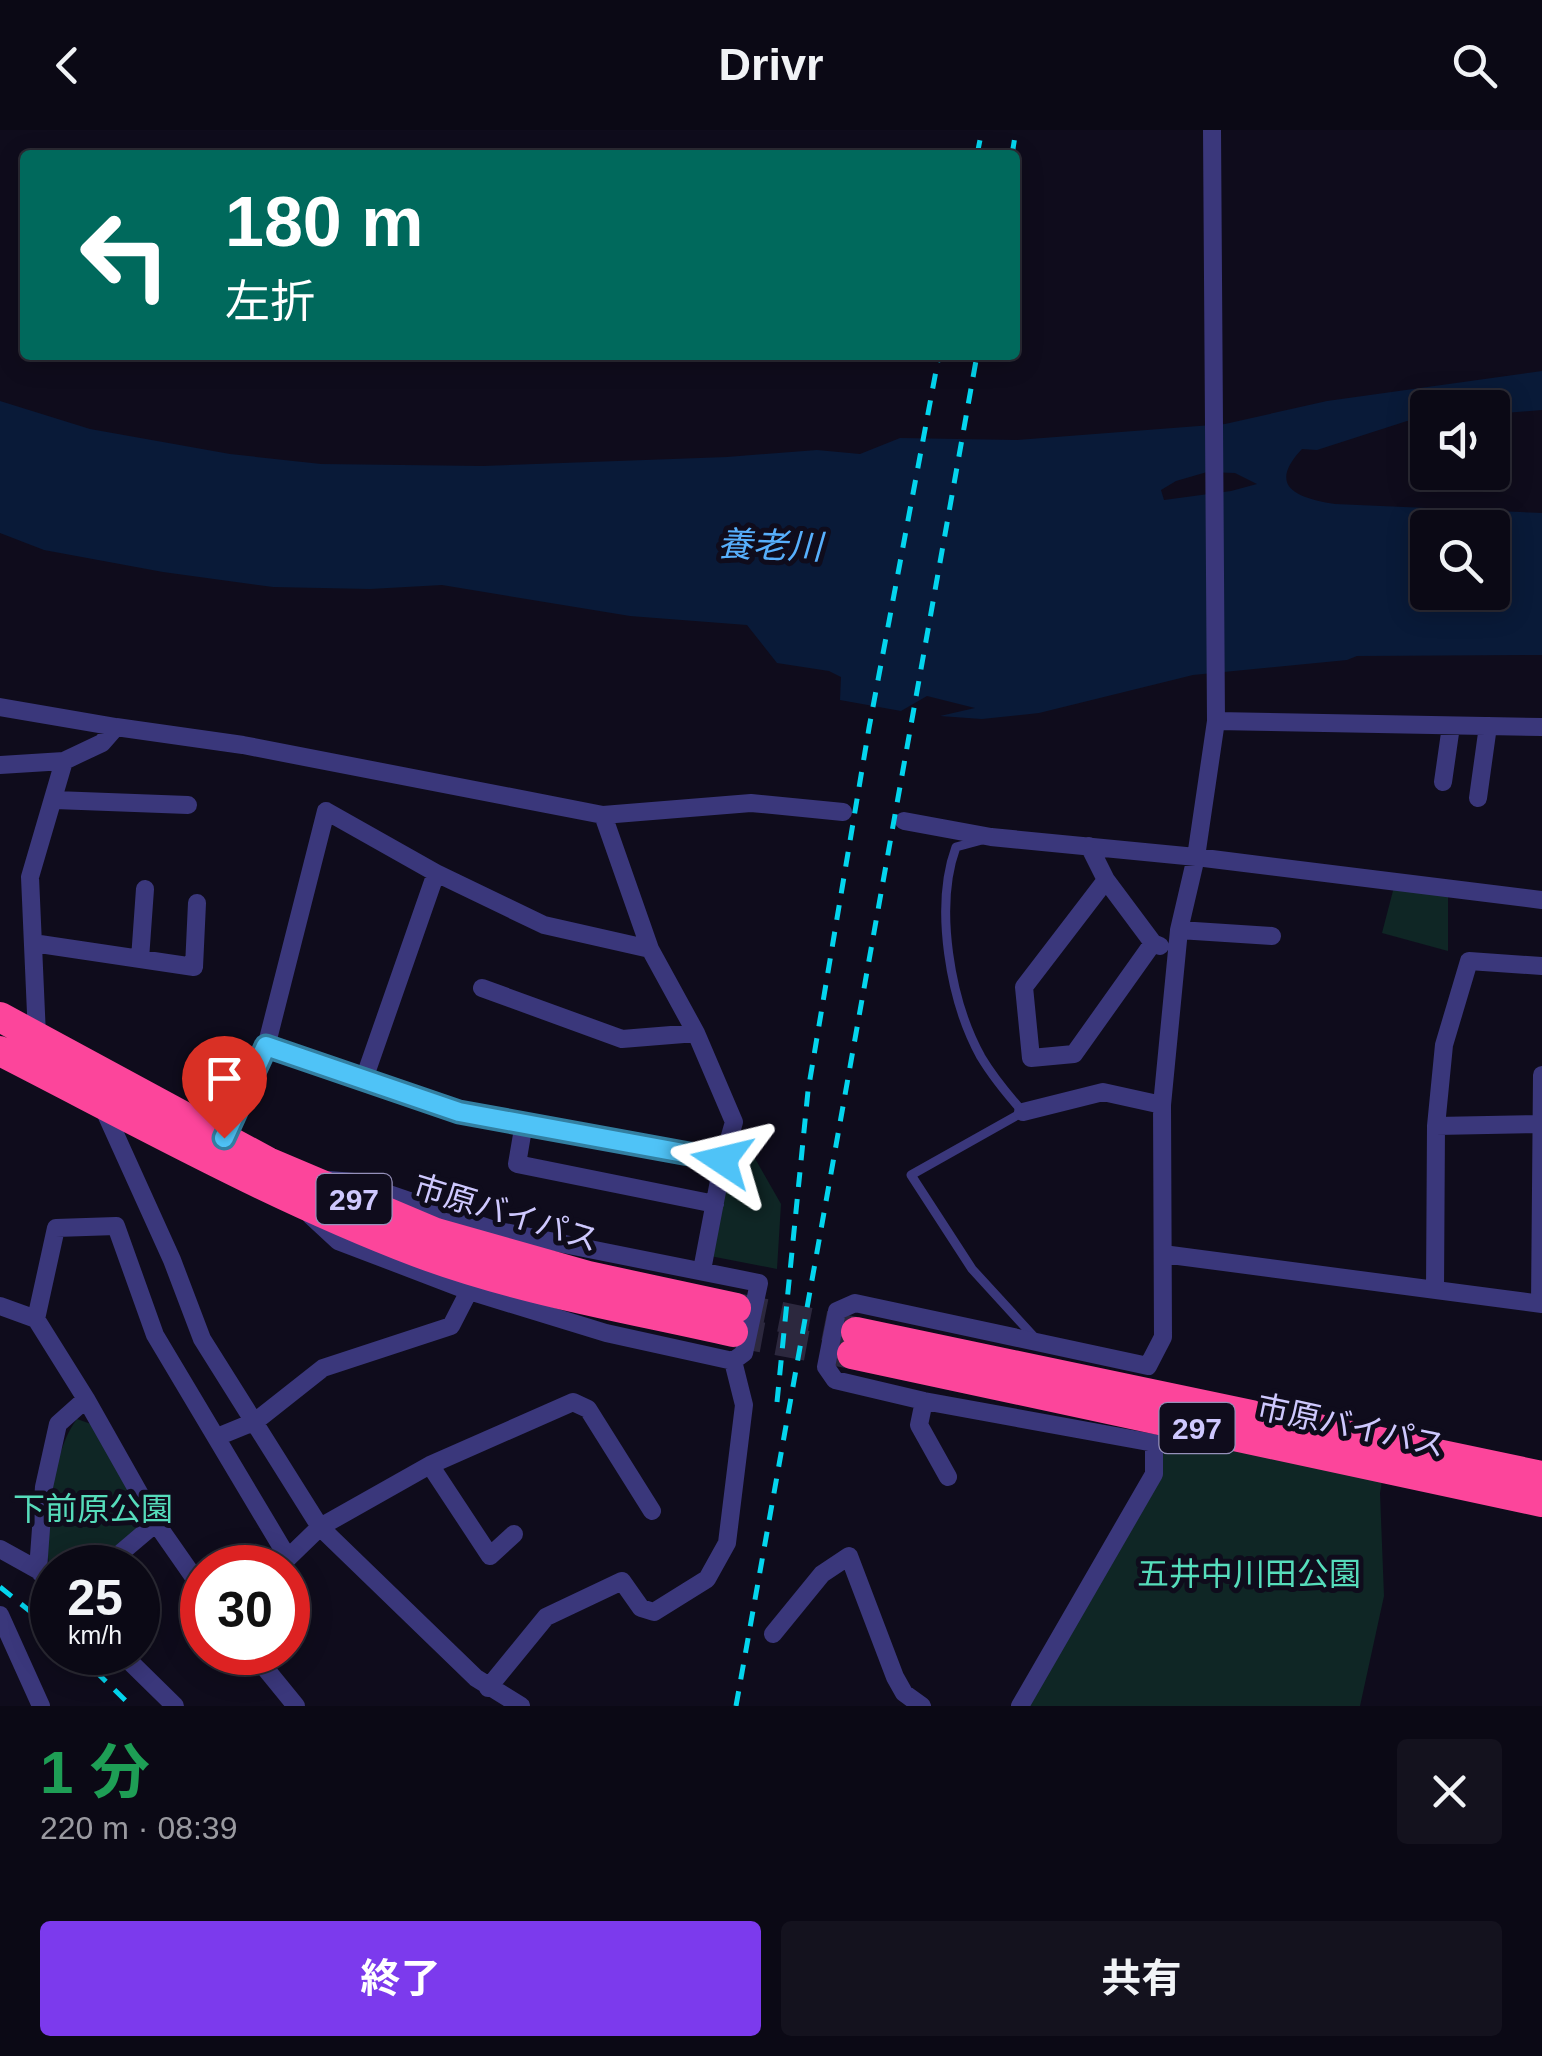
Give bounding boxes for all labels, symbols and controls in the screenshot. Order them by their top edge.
icon: back [40,38,95,93]
icon: search [1447,38,1502,93]
text: Drivr [718,39,824,90]
text: 180 m [225,183,423,261]
icon: left [60,190,190,320]
text: 左折 [225,276,315,327]
map controls [1410,390,1510,610]
button: sound [1410,390,1510,490]
button: search [1410,510,1510,610]
water label: 養老川 [717,524,827,566]
pin [182,1036,267,1139]
icon: arrive [197,1051,252,1106]
position arrow [670,1108,774,1212]
street label: 市原バイパス [409,1168,603,1258]
road number: 297 [316,1174,392,1224]
street label: 市原バイパス [1254,1388,1448,1464]
road number: 297 [1160,1403,1234,1453]
park label: 下前原公園 [13,1491,173,1527]
speed limit sign: 30 [180,1545,310,1675]
park label: 五井中川田公園 [1137,1556,1361,1592]
text: 25 [67,1570,123,1626]
text: km/h [68,1621,122,1649]
text: 1 分 [40,1739,150,1806]
button: close [1397,1739,1502,1844]
text: 220 m · 08:39 [40,1810,237,1846]
button: 終了 [40,1921,761,2036]
button: 共有 [781,1921,1502,2036]

